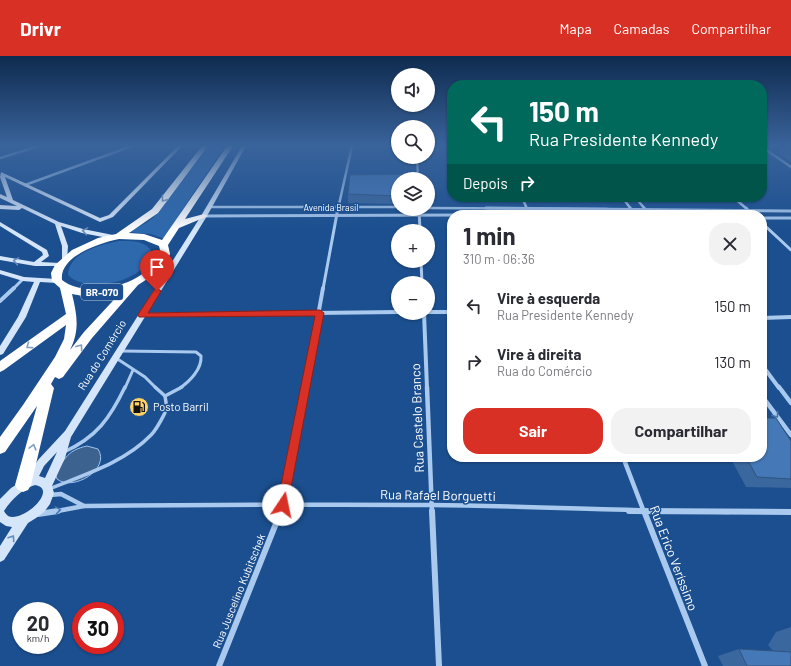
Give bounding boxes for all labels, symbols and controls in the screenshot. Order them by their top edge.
text: Drivr [20,17,61,40]
text: Mapa [560,20,592,37]
text: Camadas [614,20,669,37]
text: Compartilhar [691,20,771,37]
map controls [391,68,435,320]
button: sound [391,68,435,112]
text: 150 m [529,94,599,128]
icon: left [463,96,515,148]
button: search [391,120,435,164]
text: Rua Presidente Kennedy [529,128,718,150]
button: layers [391,172,435,216]
icon: right [516,172,538,194]
text: Depois [463,174,508,192]
one-way arrow [162,194,169,201]
street label: Avenida Brasil [304,202,358,213]
text: 1 min [463,221,516,250]
button: close [709,223,751,265]
button: + [391,224,435,268]
one-way arrow [82,227,88,236]
pin [140,250,174,291]
text: 310 m · 06:36 [463,251,535,267]
icon: arrive [146,256,168,278]
one-way arrow [13,257,19,266]
button: − [391,276,435,320]
road number: BR-070 [81,284,123,300]
text: Vire à esquerda [497,289,600,307]
icon: left [463,295,485,317]
text: 150 m [714,297,751,315]
text: Rua Presidente Kennedy [497,307,634,323]
street label: Rua do Comércio [75,317,128,392]
one-way arrow [27,341,34,348]
one-way arrow [75,344,82,351]
text: Vire à direita [497,345,581,363]
icon: right [463,351,485,373]
text: 130 m [714,353,751,371]
street label: Rua Castelo Branco [407,363,427,473]
text: Rua do Comércio [497,363,592,379]
fuel station icon: Posto Barril [128,396,150,418]
place label: Posto Barril [153,400,208,413]
button: Sair [463,408,603,454]
button: Compartilhar [611,408,751,454]
one-way arrow [772,411,779,418]
one-way arrow [28,444,37,451]
position arrow [262,484,304,526]
street label: Rua Rafael Borguetti [380,486,496,504]
street label: Rua Erico Veríssimo [647,503,701,613]
one-way arrow [55,507,62,515]
street label: Rua Juscelino Kubitschek [210,531,268,650]
one-way arrow [7,535,14,542]
speed limit sign: 30 [72,602,124,654]
text: 20 [27,611,49,635]
text: km/h [27,632,49,644]

